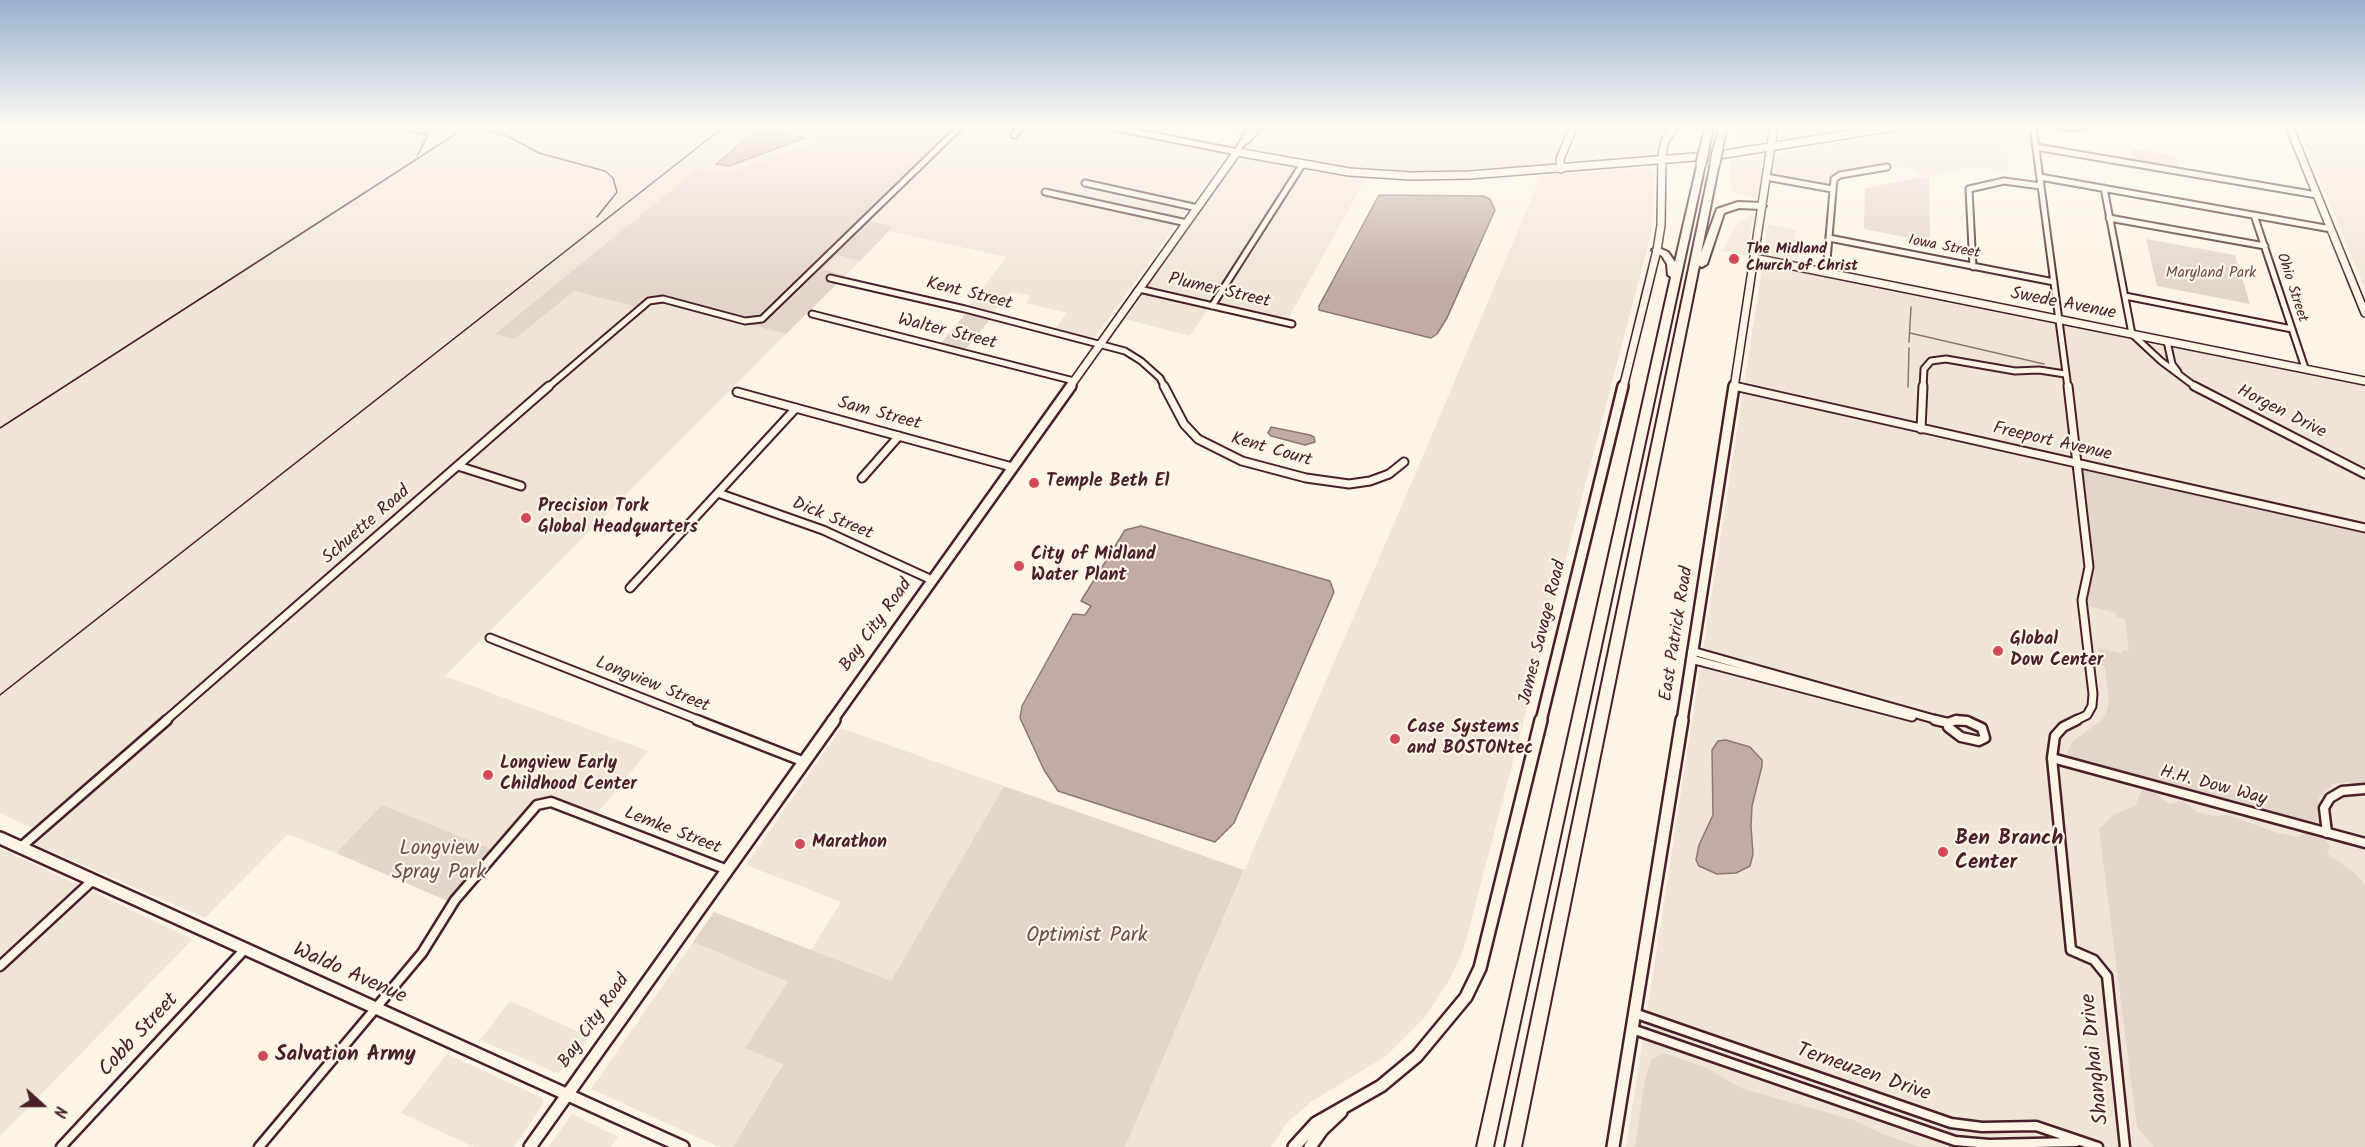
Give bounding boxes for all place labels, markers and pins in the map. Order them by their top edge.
place label: The Midland Church of Christ [1746,241,1858,276]
marker: The Midland Church of Christ [1727,252,1741,266]
place label: Temple Beth El [1046,472,1169,494]
marker: Temple Beth El [1027,476,1041,490]
place label: Precision Tork Global Headquarters [538,497,698,540]
marker: Precision Tork Global Headquarters [519,511,533,525]
place label: City of Midland Water Plant [1031,545,1156,588]
marker: City of Midland Water Plant [1012,559,1026,573]
place label: Global Dow Center [2010,630,2103,672]
marker: Global Dow Center [1991,644,2005,658]
place label: Case Systems and BOSTONtec [1407,718,1533,760]
marker: Case Systems and BOSTONtec [1388,732,1402,746]
place label: Longview Early Childhood Center [500,754,637,796]
marker: Longview Early Childhood Center [481,768,495,782]
place label: Ben Branch Center [1955,827,2063,877]
place label: Marathon [812,833,887,855]
marker: Marathon [793,837,807,851]
marker: Ben Branch Center [1936,845,1950,859]
place label: Salvation Army [275,1043,416,1069]
marker: Salvation Army [256,1049,270,1063]

